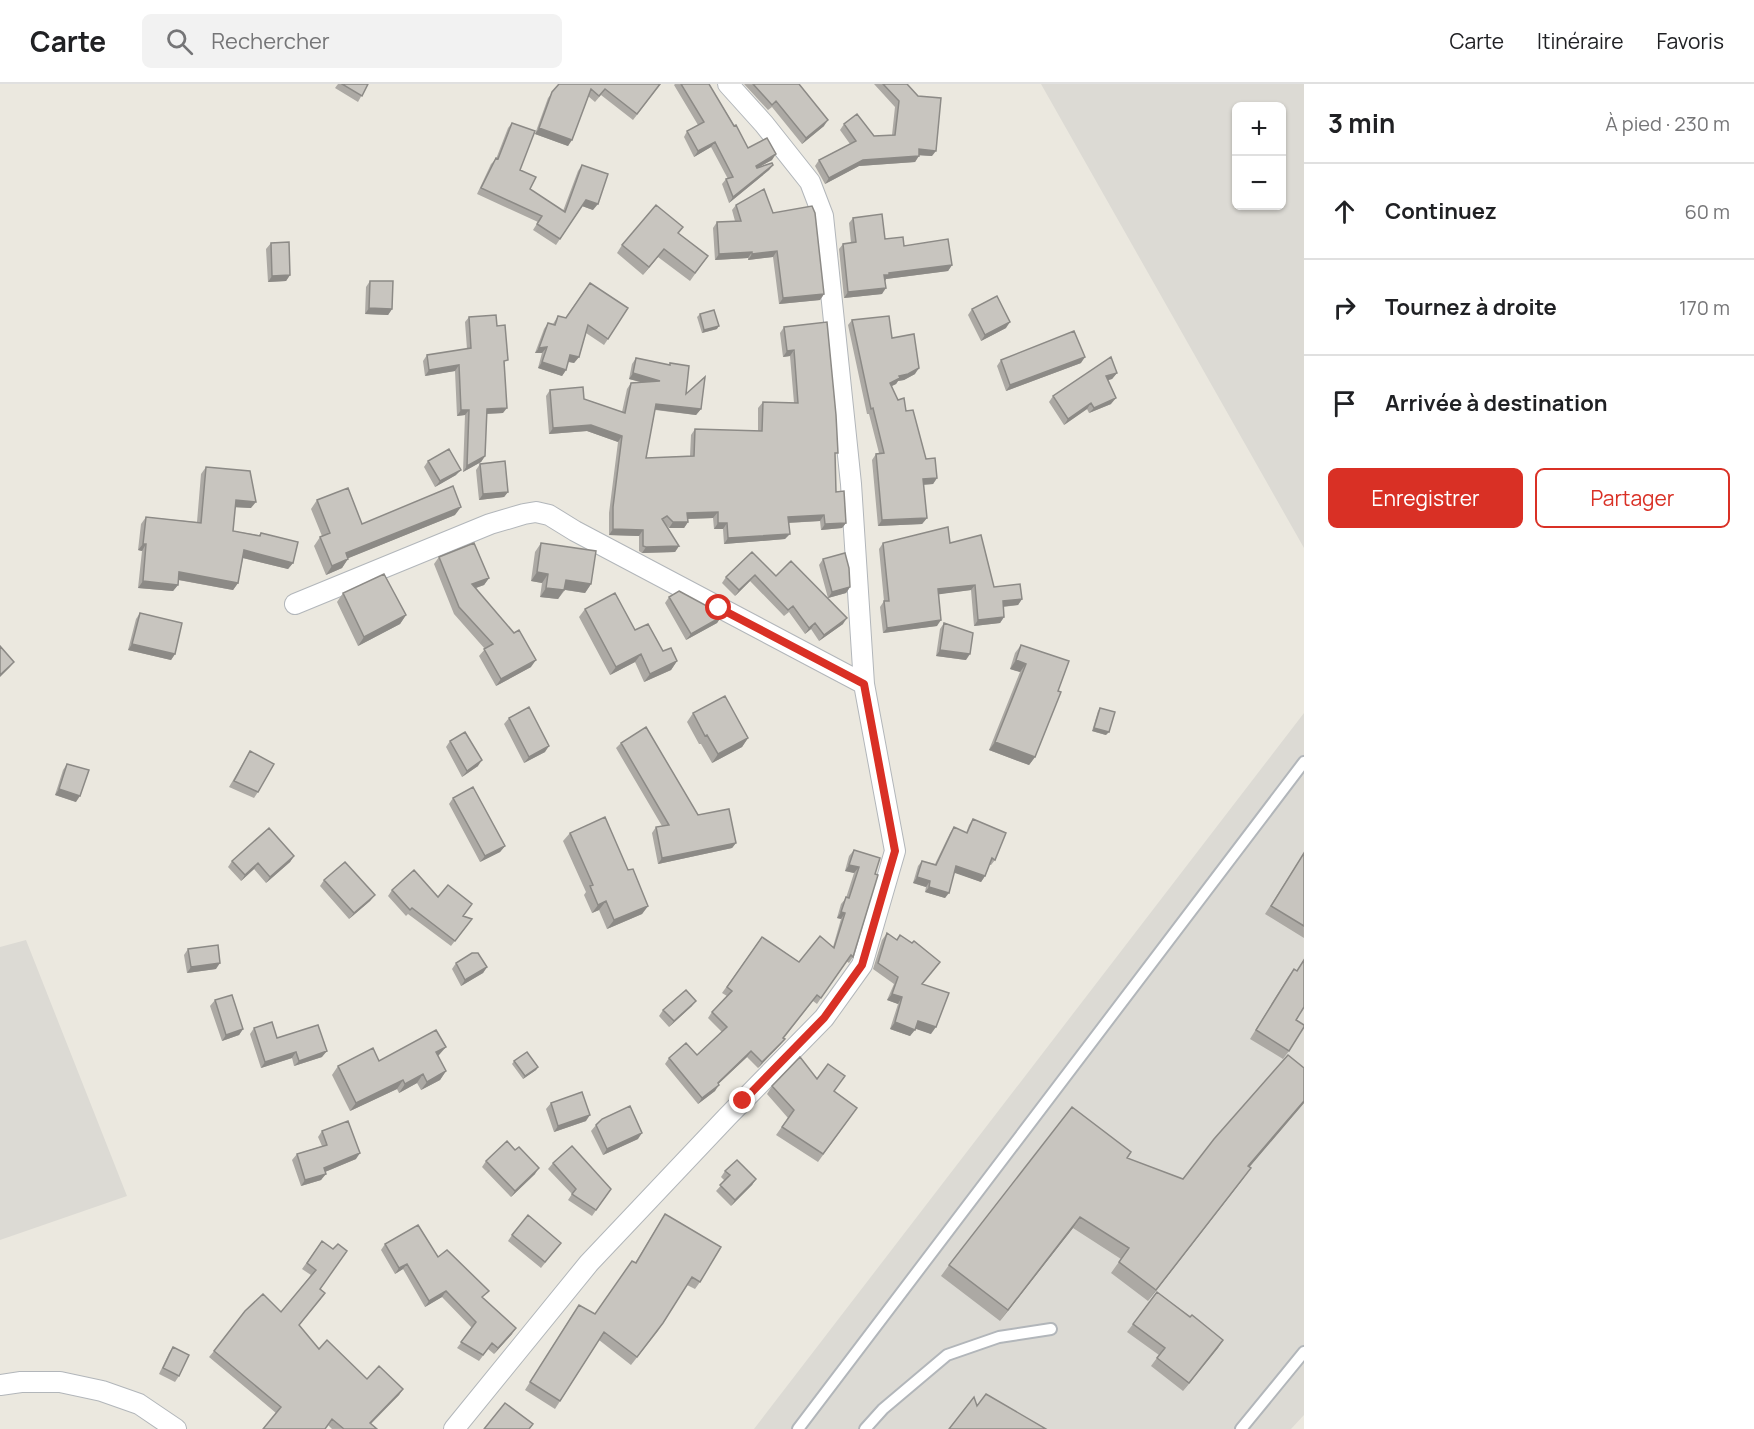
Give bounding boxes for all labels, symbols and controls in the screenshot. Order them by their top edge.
search box [142,14,562,68]
text: Carte [30,22,106,60]
icon: search [163,25,196,58]
text: Rechercher [211,26,330,56]
text: Carte [1450,27,1504,55]
text: Itinéraire [1537,27,1623,55]
text: Favoris [1656,27,1724,55]
map controls [1232,102,1286,210]
button: + [1232,102,1286,156]
text: 3 min [1328,105,1395,141]
text: À pied · 230 m [1605,110,1730,137]
button: − [1232,156,1286,210]
icon: ahead [1328,195,1361,228]
text: Continuez [1385,196,1497,226]
text: 60 m [1684,198,1730,225]
icon: right [1328,291,1361,324]
text: Tournez à droite [1385,292,1557,322]
text: 170 m [1679,294,1730,321]
icon: arrive [1328,387,1361,420]
text: Arrivée à destination [1385,388,1608,418]
button: Enregistrer [1328,468,1523,528]
button: Partager [1535,468,1730,528]
route start [705,594,731,620]
route end [729,1087,755,1113]

